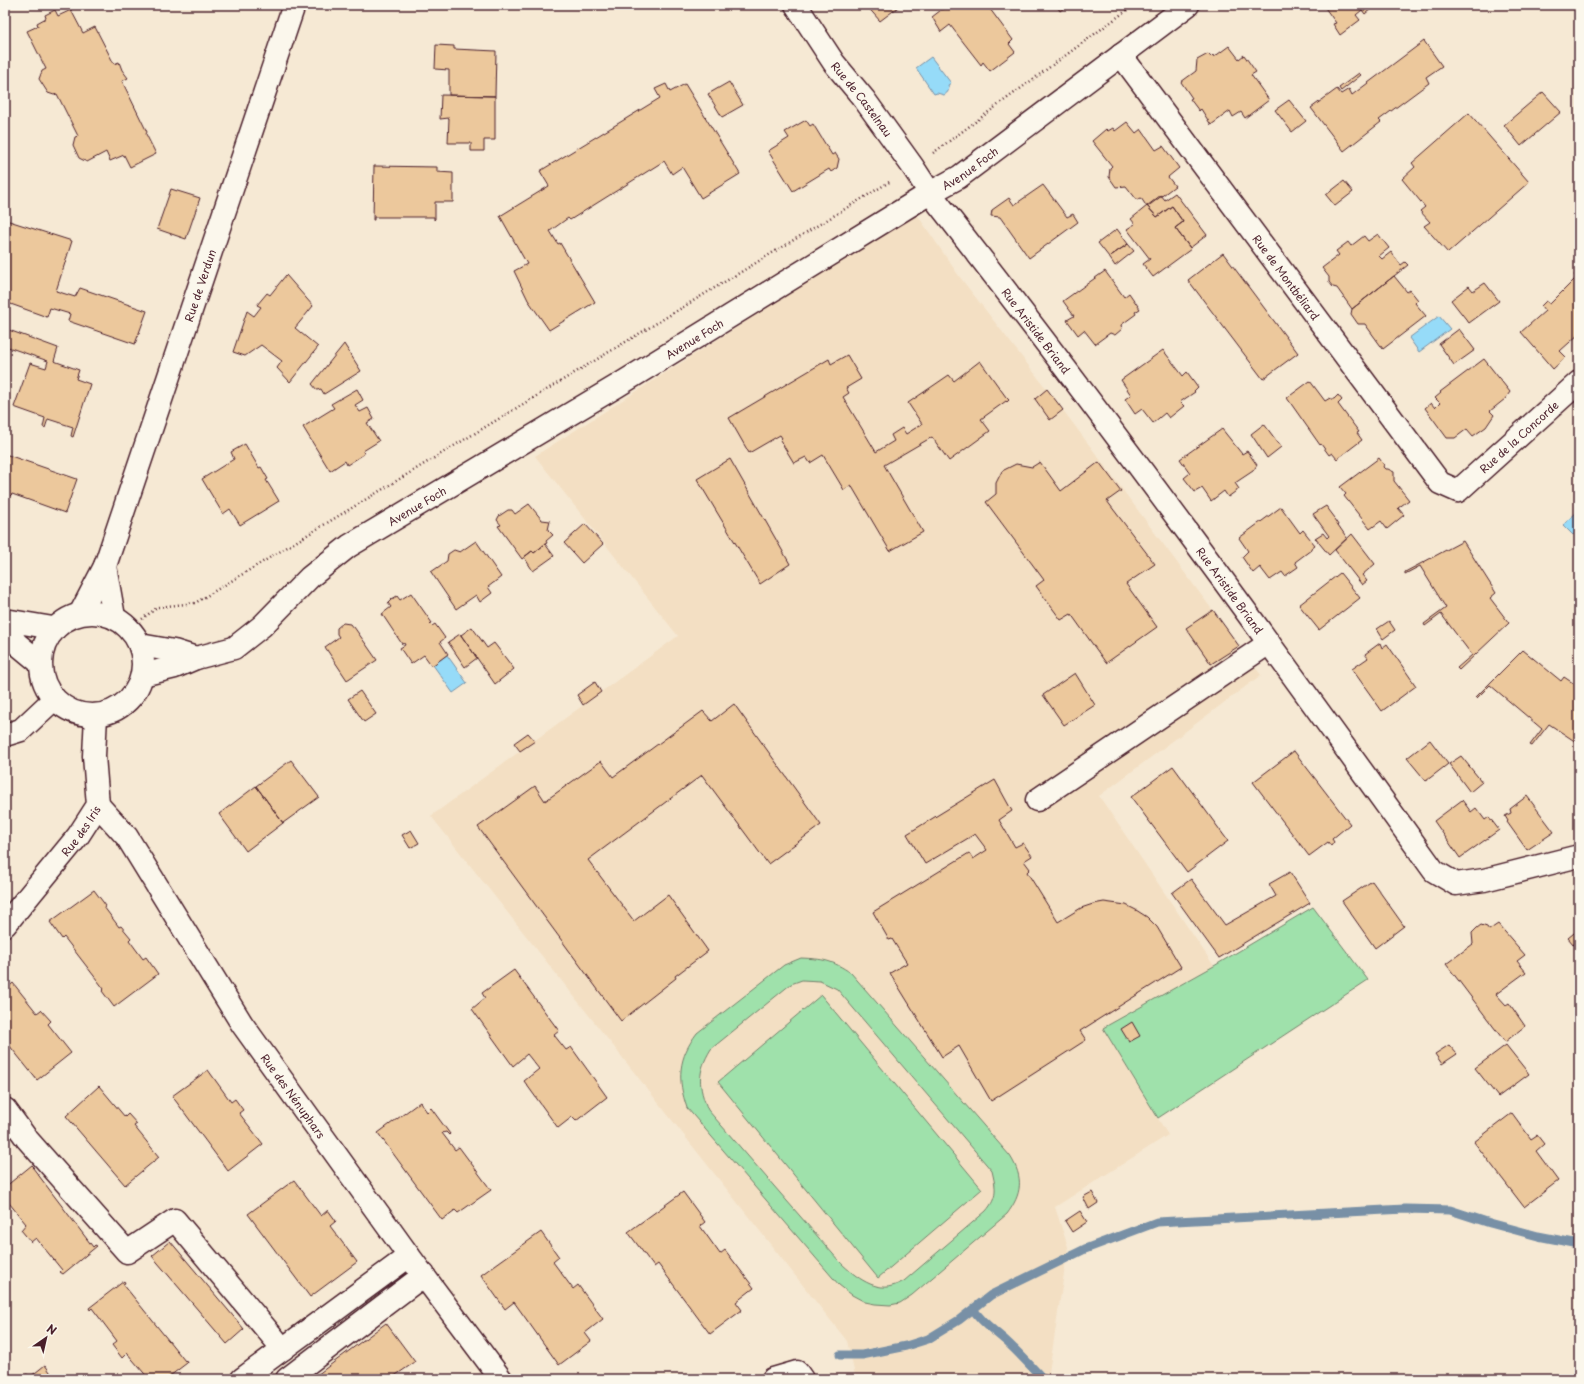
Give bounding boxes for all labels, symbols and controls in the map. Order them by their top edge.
street label: Rue de Castelnau [828,58,897,140]
street label: Avenue Foch [938,142,1001,194]
street label: Rue de Montbéliard [1249,231,1324,324]
street label: Rue de Verdun [179,247,220,324]
street label: Rue Aristide Briand [998,284,1075,377]
street label: Avenue Foch [662,314,727,363]
street label: Rue de la Concorde [1475,396,1562,477]
street label: Avenue Foch [384,481,449,530]
street label: Rue Aristide Briand [1193,543,1268,637]
street label: Rue des Iris [57,802,104,860]
street label: Rue des Nénuphars [257,1050,330,1142]
north arrow [26,1318,66,1358]
text: N [44,1320,60,1339]

